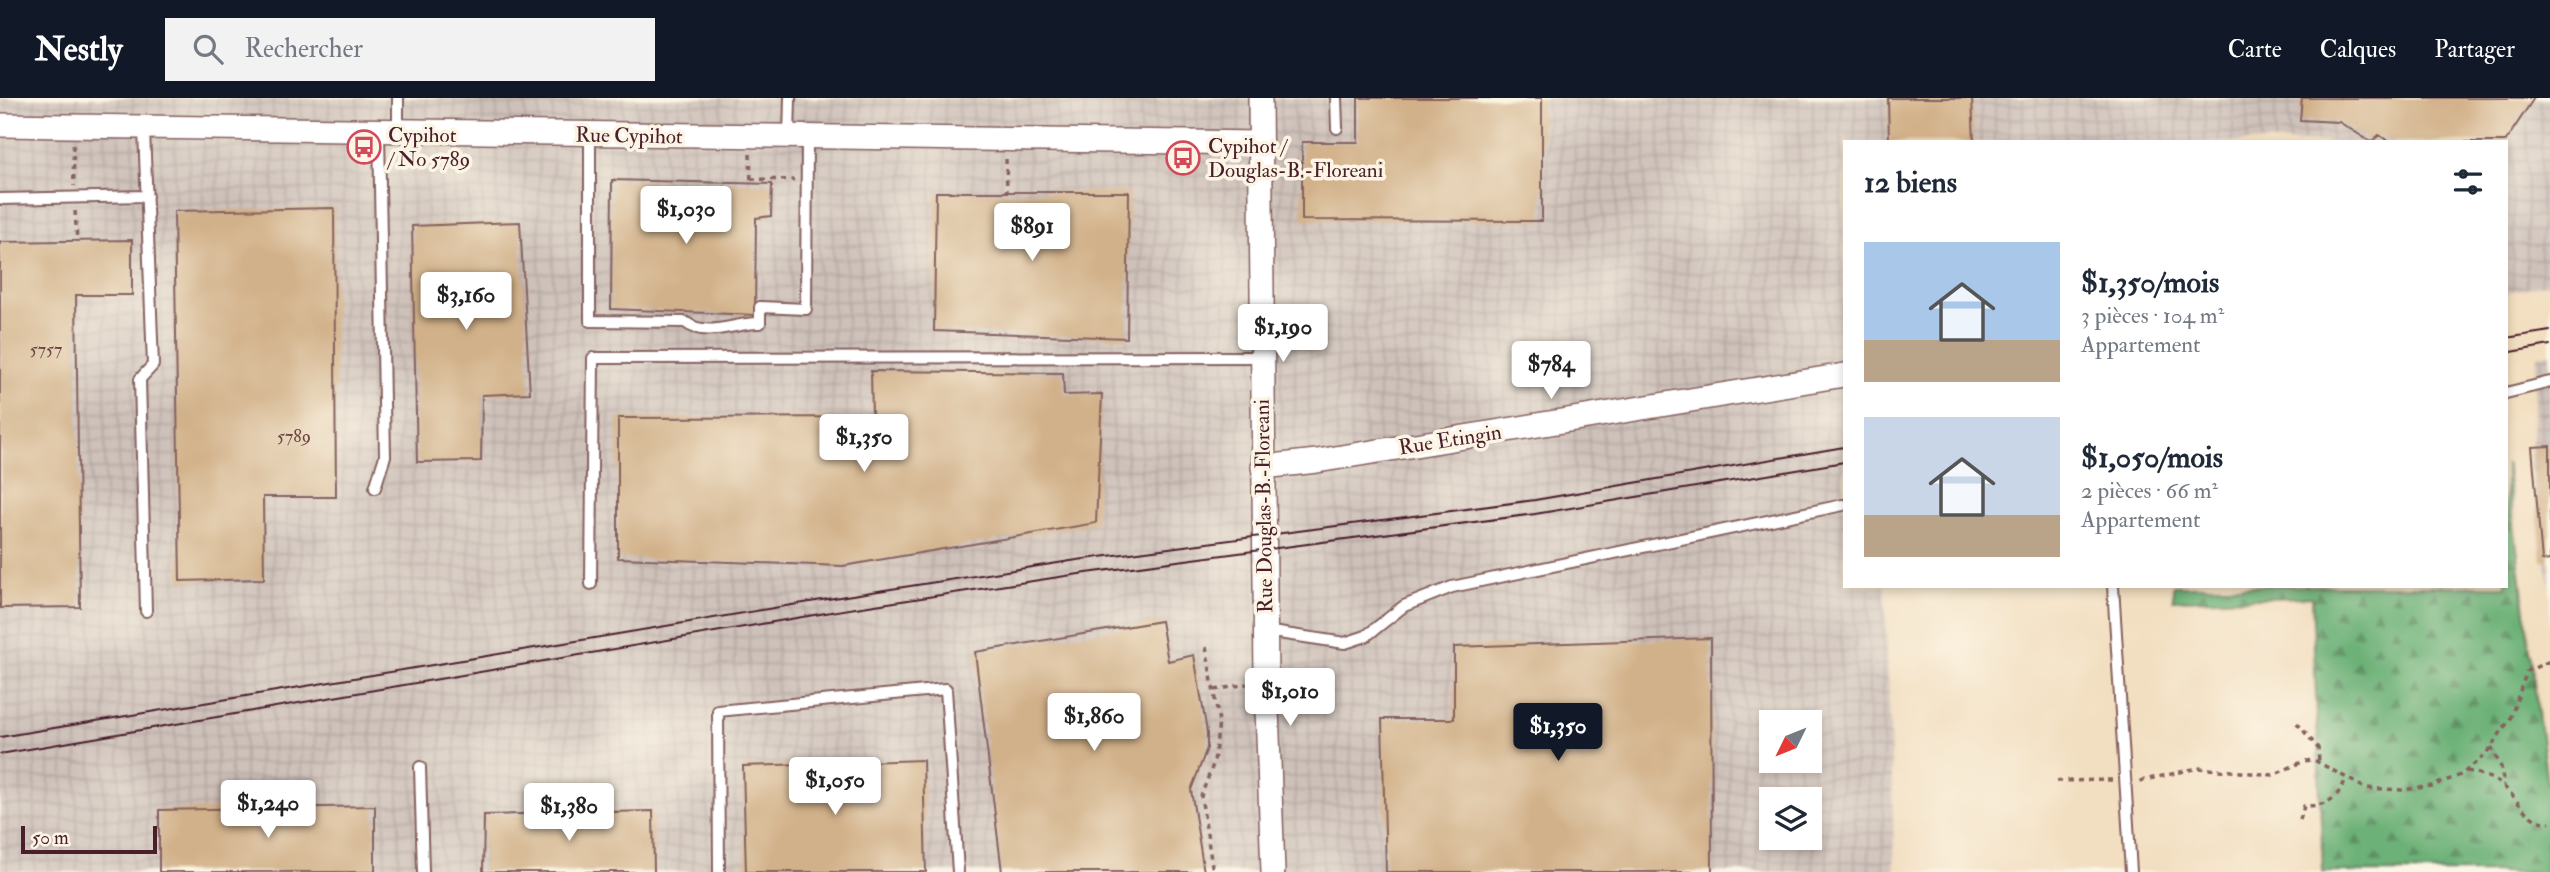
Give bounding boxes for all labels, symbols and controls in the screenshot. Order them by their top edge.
search box [165,18,655,81]
text: Nestly [35,29,123,70]
icon: search [189,30,227,68]
text: Rechercher [245,33,363,65]
text: Carte [2228,34,2282,65]
text: Calques [2320,34,2396,65]
text: Partager [2434,34,2515,65]
place label: Cypihot / No 5789 [386,122,470,173]
street label: Rue Cypihot [575,122,683,150]
bus stop icon: Cypihot / No 5789 [345,128,383,166]
place label: Cypihot / Douglas-B.-Floreani [1208,133,1384,184]
bus stop icon: Cypihot / Douglas-B.-Floreani [1164,139,1202,177]
icon: filters [2449,163,2487,201]
text: 12 biens [1864,164,1957,201]
pin: $1,030 [629,186,743,246]
text: $1,030 [656,194,716,223]
pin: $891 [991,204,1073,263]
text: $891 [1010,211,1054,240]
text: $1,350/mois [2081,264,2219,301]
icon: home [1920,270,2004,354]
pin: $3,160 [409,272,523,332]
text: $3,160 [437,280,495,309]
text: 3 pièces · 104 m² [2081,301,2224,330]
pin: $1,190 [1226,304,1340,364]
text: $1,190 [1254,312,1312,341]
text: Appartement [2081,330,2201,359]
house number: 5757 [30,338,62,361]
pin: $784 [1510,342,1592,401]
text: $784 [1528,349,1574,378]
street label: Rue Douglas-B.-Floreani [1249,398,1279,613]
pin: $1,350 [807,414,921,474]
street label: Rue Etingin [1397,419,1504,461]
text: $1,350 [835,422,893,451]
house number: 5789 [277,425,311,448]
text: $1,050/mois [2081,439,2223,476]
icon: home [1920,445,2004,529]
text: 2 pièces · 66 m² [2081,476,2218,505]
text: Appartement [2081,505,2201,534]
pin: $1,010 [1233,668,1347,728]
text: $1,010 [1261,676,1319,705]
pin: $1,860 [1037,694,1151,753]
text: $1,860 [1064,701,1124,730]
pin: $1,350 [1501,704,1615,763]
north arrow [1759,710,1822,774]
map controls [1759,710,1822,850]
text: $1,350 [1529,711,1587,740]
pin: $1,050 [778,758,892,817]
text: $1,050 [805,765,865,794]
pin: $1,240 [211,780,325,840]
pin: $1,380 [512,784,626,843]
button: layers [1759,787,1822,850]
text: $1,240 [237,788,299,817]
text: $1,380 [540,791,598,820]
scale bar [21,823,158,855]
text: 50 m [32,826,69,850]

